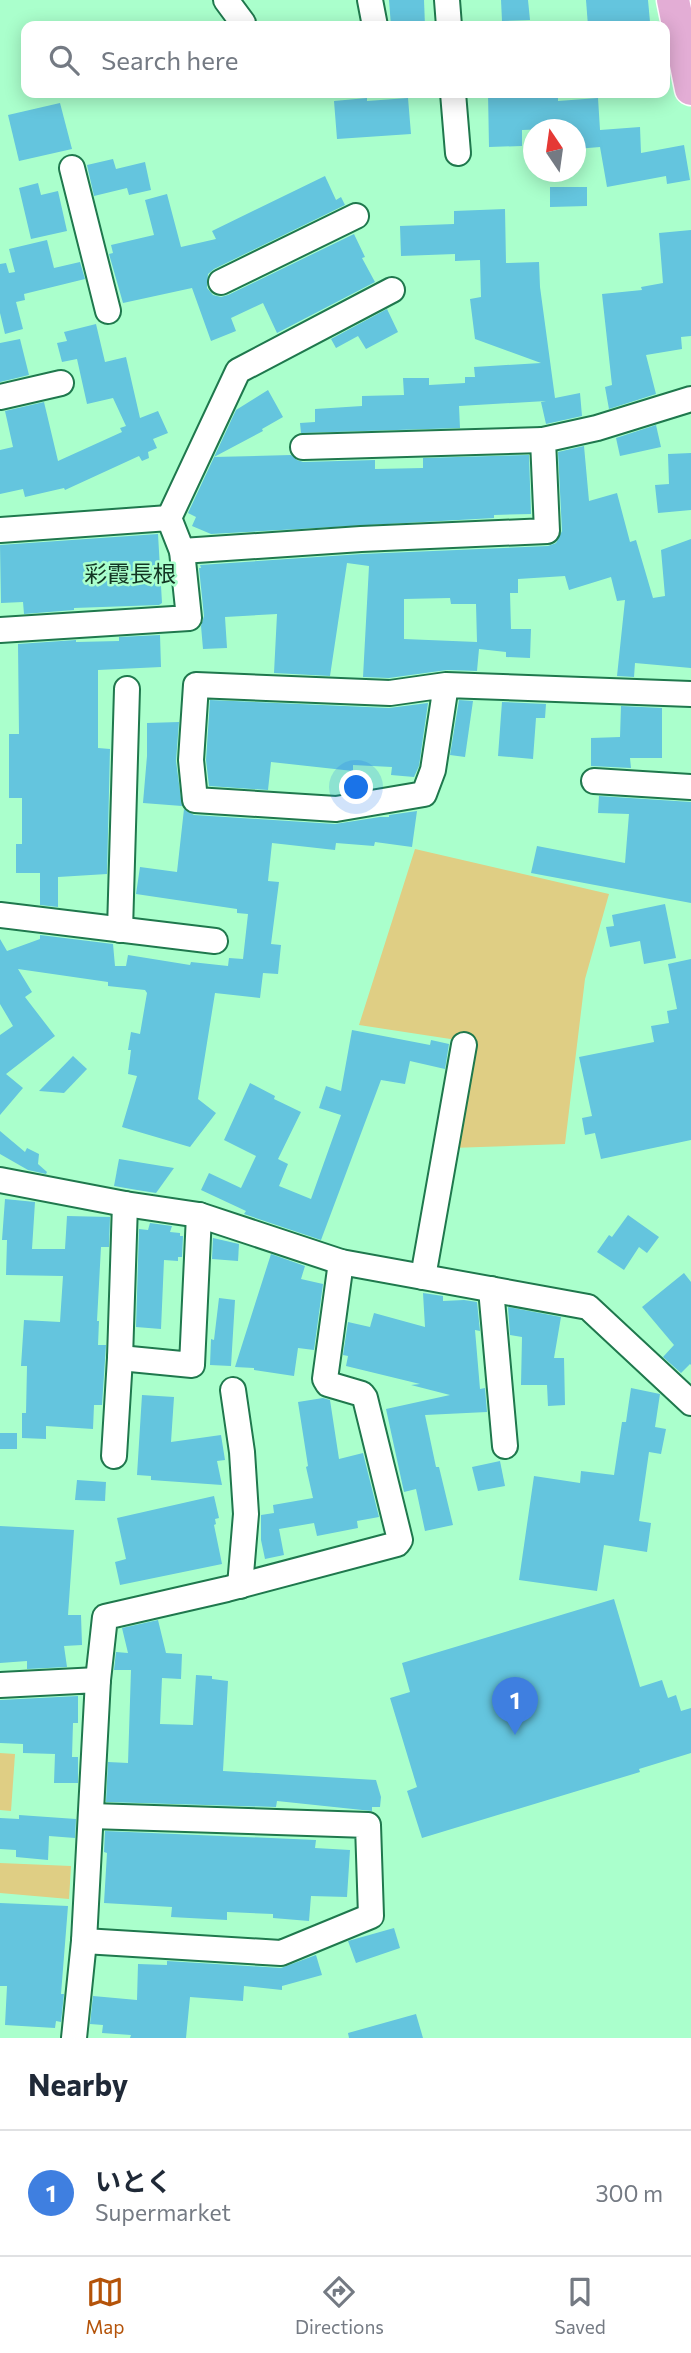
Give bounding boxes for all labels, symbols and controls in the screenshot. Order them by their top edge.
search box [21,21,670,98]
icon: search [45,41,83,79]
text: Search here [101,44,239,75]
north arrow [523,119,586,182]
district label: 彩霞長根 [84,559,176,587]
your location [339,770,373,804]
pin: 1 [492,1677,538,1735]
text: Nearby [28,2065,128,2102]
text: いとく [95,2165,172,2196]
text: 1 [46,2179,56,2207]
text: 300 m [595,2179,663,2207]
text: Supermarket [95,2198,231,2226]
tab: Map [85,2273,124,2338]
tab: Directions [295,2273,384,2338]
tab: Saved [554,2273,606,2338]

